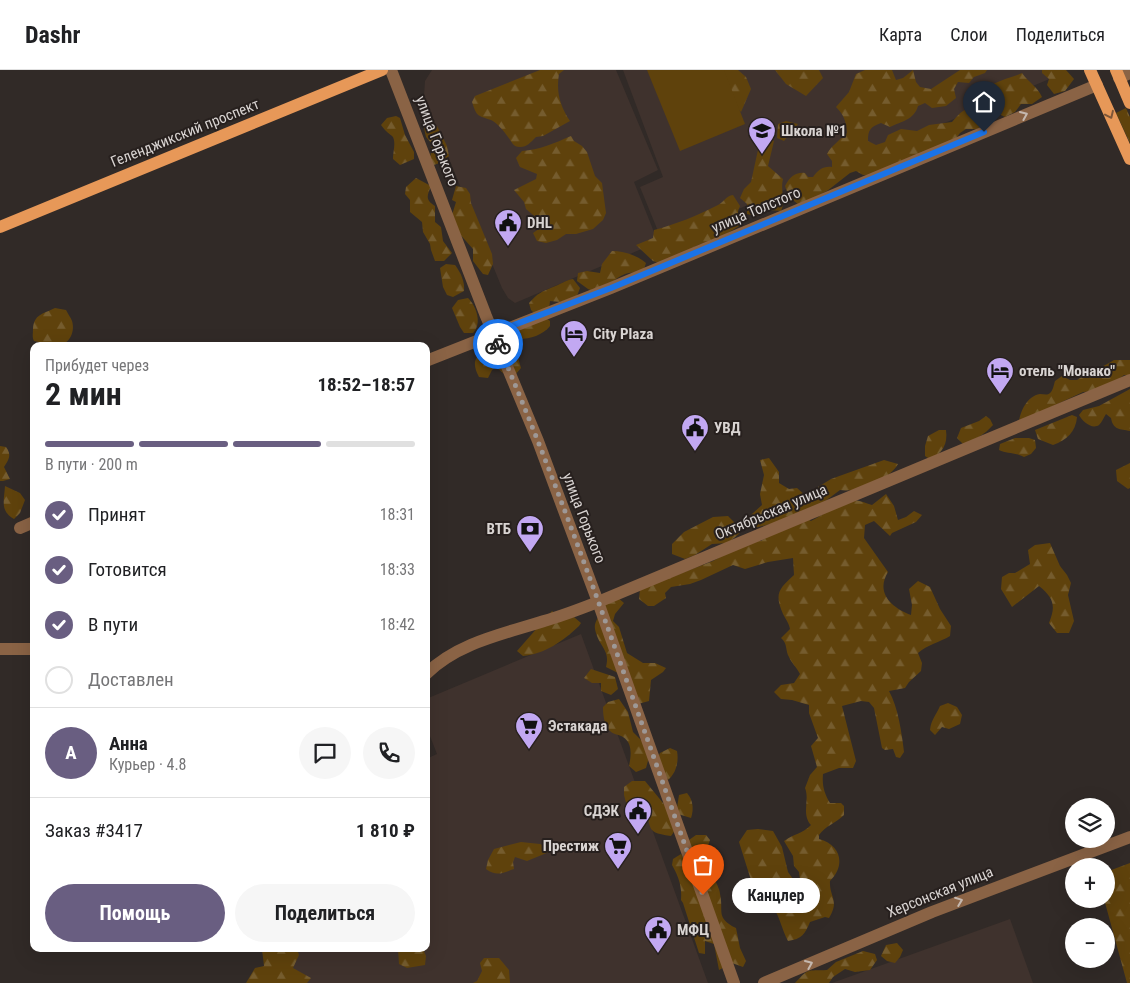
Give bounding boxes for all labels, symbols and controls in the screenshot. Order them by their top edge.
text: Dashr [25,21,81,49]
text: Карта [879,24,922,45]
text: Слои [950,24,988,45]
text: Поделиться [1016,24,1105,45]
pin [963,81,1005,132]
icon: home [970,88,998,116]
street label: улица Горького [412,93,462,189]
street label: Геленджикский проспект [108,95,262,171]
one-way arrow [1103,110,1114,119]
one-way arrow [1019,111,1028,122]
school or university icon: Школа №1 [747,116,777,155]
place label: Школа №1 [781,122,847,140]
street label: улица Толстого [709,183,803,237]
public building icon: DHL [493,208,523,247]
place label: DHL [527,214,552,232]
courier [473,319,523,369]
hotel icon: City Plaza [559,319,589,358]
place label: City Plaza [593,325,653,343]
icon: bike [484,330,512,358]
text: Прибудет через [45,356,149,375]
hotel icon: отель "Монако" [985,356,1015,395]
place label: отель "Монако" [1019,362,1115,380]
text: 18:52–18:57 [317,373,415,396]
text: 2 мин [45,375,122,413]
public building icon: УВД [680,413,710,452]
place label: УВД [714,419,741,437]
text: В пути · 200 m [45,455,138,474]
street label: улица Горького [559,470,609,566]
street label: Октябрьская улица [712,480,830,544]
icon: check [45,501,73,529]
text: Принят [88,503,146,526]
text: 18:31 [380,505,415,524]
bank icon: ВТБ [515,514,545,553]
place label: ВТБ [486,520,511,538]
icon: check [45,556,73,584]
text: Готовится [88,558,167,581]
text: 18:33 [380,560,415,579]
icon: check [45,611,73,639]
text: В пути [88,613,138,636]
text: 18:42 [380,615,415,634]
text: Доставлен [88,668,174,691]
supermarket icon: Эстакада [514,711,544,750]
place label: Эстакада [548,717,607,735]
button: chat [299,727,351,779]
button: phone [363,727,415,779]
text: Анна [109,732,148,755]
text: А [65,741,77,764]
text: Курьер · 4.8 [109,755,187,774]
public building icon: СДЭК [623,796,653,835]
map controls [1065,798,1115,968]
button: layers [1065,798,1115,848]
place label: СДЭК [584,802,620,820]
text: Заказ #3417 [45,819,143,842]
text: 1 810 ₽ [356,819,415,842]
supermarket icon: Престиж [603,831,633,870]
place label: Престиж [543,837,599,855]
pin [682,844,724,895]
icon: bag [689,851,717,879]
button: + [1065,858,1115,908]
street label: Херсонская улица [884,863,996,921]
callout: Канцлер [733,878,820,912]
button: Помощь [45,884,225,942]
button: Поделиться [235,884,415,942]
text: Канцлер [748,886,804,905]
one-way arrow [954,897,963,907]
public building icon: МФЦ [643,915,673,954]
button: − [1065,918,1115,968]
place label: МФЦ [677,921,709,939]
one-way arrow [804,960,813,970]

